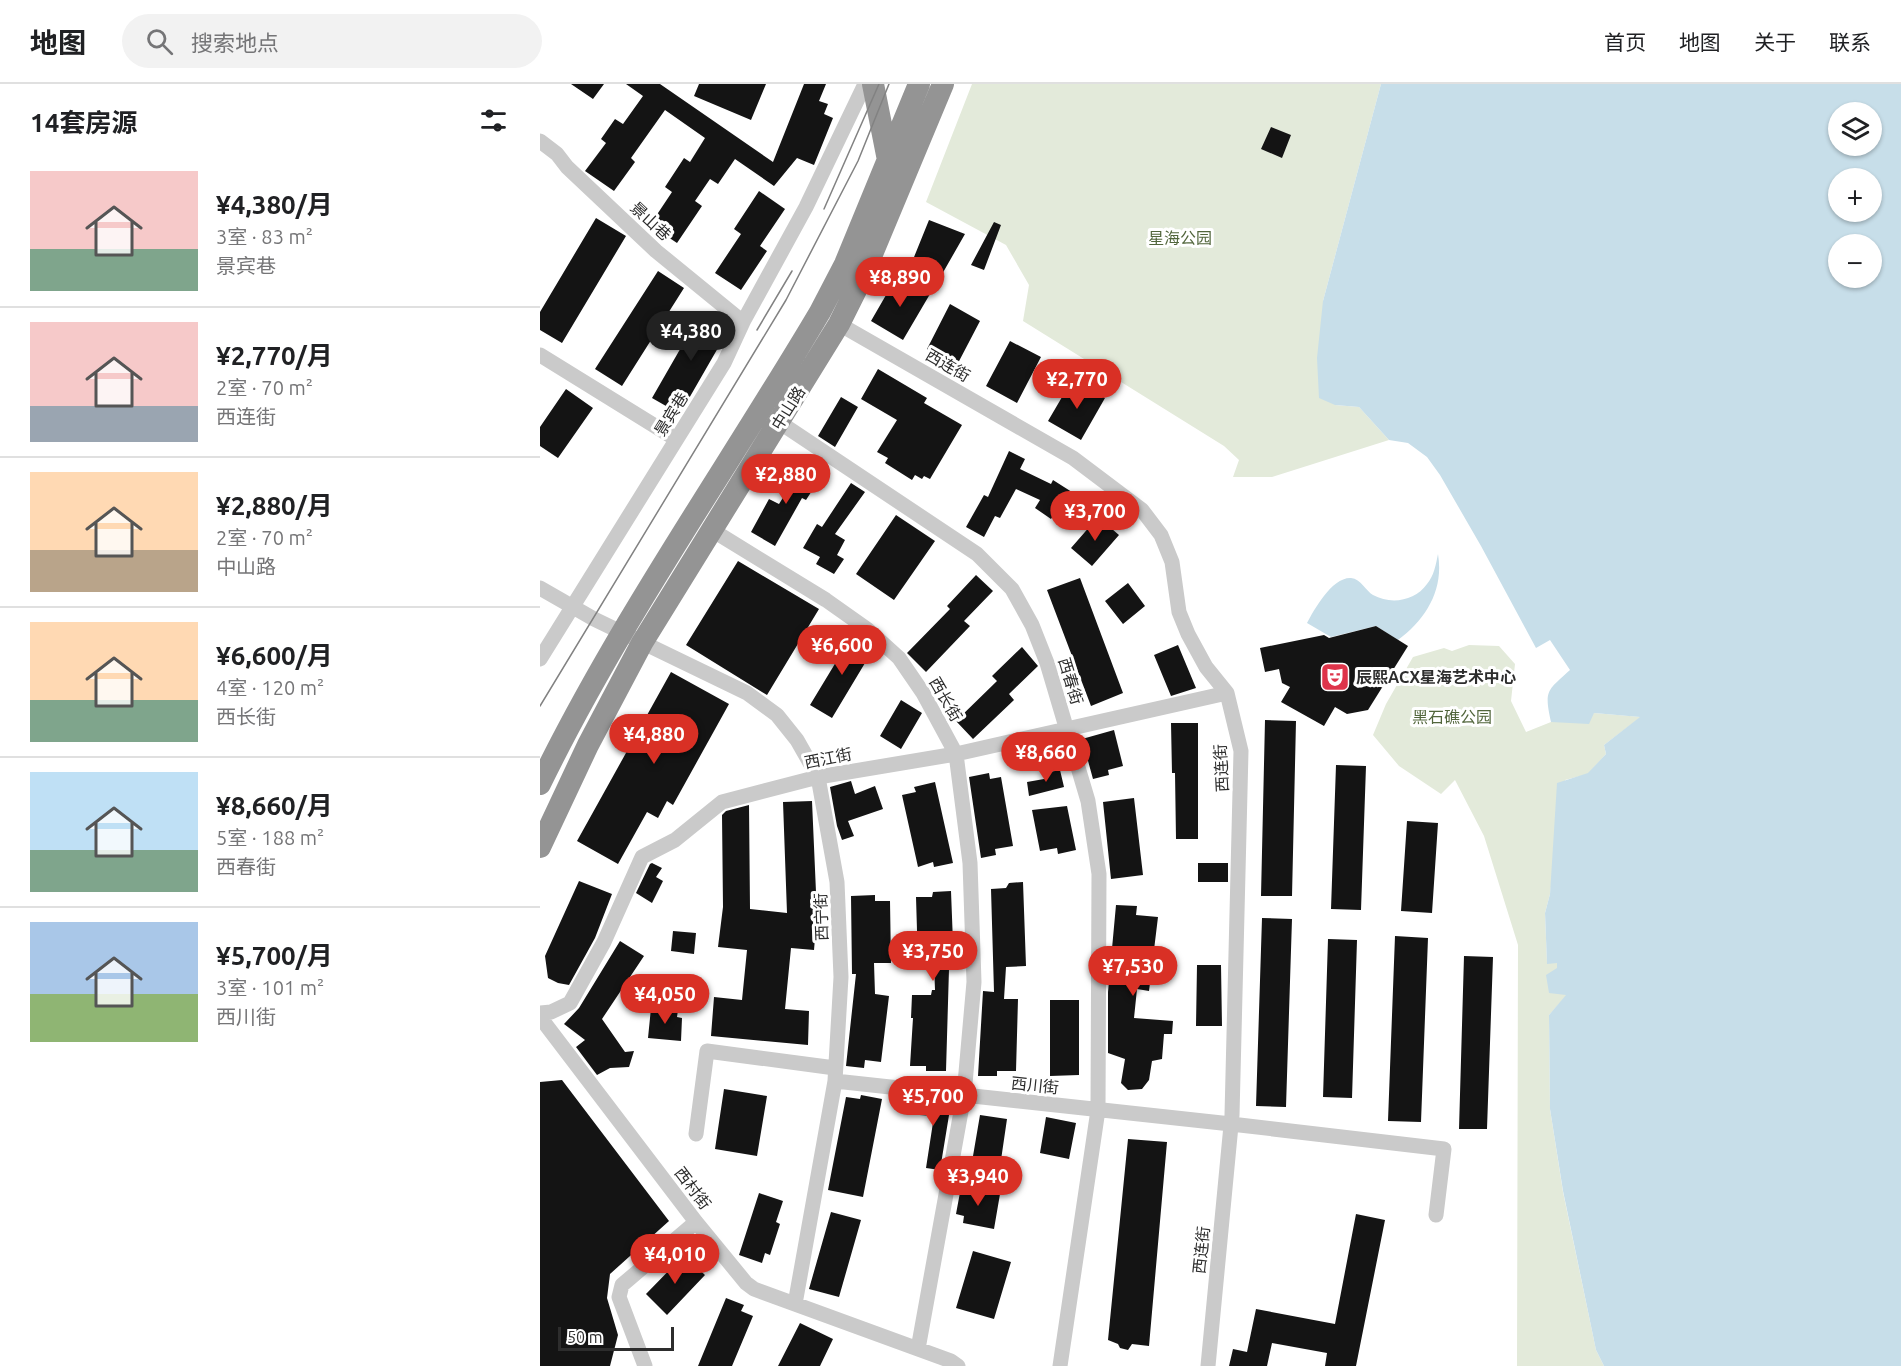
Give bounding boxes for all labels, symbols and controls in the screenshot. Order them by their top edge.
search box [122,14,542,68]
icon: search [143,25,176,58]
text: 地图 [30,27,86,58]
text: 搜索地点 [191,30,279,55]
text: 首页 [1604,30,1646,54]
text: 地图 [1679,30,1721,54]
text: 关于 [1754,30,1796,54]
text: 联系 [1829,30,1871,54]
map controls [1828,102,1882,288]
button: layers [1828,102,1882,156]
icon: filters [477,104,510,137]
text: 14套房源 [30,108,137,137]
button: + [1828,168,1882,222]
text: ¥4,380/月 [216,190,333,219]
icon: home [78,195,150,267]
street label: 景山巷 [627,198,675,244]
text: 3室 · 83 m² [216,225,313,248]
park label: 星海公园 [1148,229,1212,247]
button: − [1828,234,1882,288]
text: 景宾巷 [216,254,276,277]
pin: ¥8,890 [851,257,949,308]
text: ¥8,890 [869,265,931,288]
pin: ¥4,380 [642,311,740,362]
text: ¥4,380 [660,319,722,342]
text: ¥2,770/月 [216,341,333,370]
street label: 西连街 [923,345,973,385]
icon: home [78,346,150,418]
pin: ¥2,770 [1028,359,1126,410]
text: ¥2,770 [1046,367,1108,390]
text: 2室 · 70 m² [216,376,313,399]
street label: 中山路 [768,383,808,433]
street label: 景宾巷 [651,389,691,439]
text: 西连街 [216,405,276,428]
pin: ¥2,880 [737,454,835,505]
text: ¥2,880 [755,462,817,485]
text: ¥2,880/月 [216,491,333,520]
pin: ¥3,700 [1046,491,1144,542]
icon: home [78,496,150,568]
text: ¥3,700 [1064,499,1126,522]
text: 2室 · 70 m² [216,526,313,549]
text: 中山路 [216,555,276,578]
pin: ¥6,600 [793,625,891,676]
text: ¥6,600 [811,633,873,656]
text: ¥6,600/月 [216,641,333,670]
icon: home [78,646,150,718]
street label: 西春街 [1055,655,1087,707]
theatre icon: 辰熙ACX星海艺术中心 [1319,661,1351,693]
place label: 辰熙ACX星海艺术中心 [1356,668,1516,686]
street label: 西长街 [926,674,966,724]
text: 4室 · 120 m² [216,676,324,699]
text: 西长街 [216,705,276,728]
park label: 黑石礁公园 [1412,708,1492,726]
pin: ¥4,880 [605,714,703,765]
text: ¥4,880 [623,722,685,745]
pin: ¥8,660 [997,732,1095,783]
text: ¥8,660 [1015,740,1077,763]
street label: 西连街 [1211,744,1231,792]
street label: 西江街 [803,745,853,771]
text: ¥8,660/月 [216,791,333,820]
icon: home [78,796,150,868]
text: 5室 · 188 m² [216,826,324,849]
text: 西春街 [216,855,276,878]
street label: 西宁街 [811,893,831,941]
pin: ¥3,750 [884,931,982,982]
text: ¥3,750 [902,939,964,962]
text: ¥5,700/月 [216,941,333,970]
icon: home [78,946,150,1018]
pin: ¥7,530 [1084,946,1182,997]
text: ¥7,530 [1102,954,1164,977]
pin: ¥4,050 [616,974,714,1025]
text: 3室 · 101 m² [216,976,324,999]
text: ¥4,050 [634,982,696,1005]
text: 西川街 [216,1005,276,1028]
street label: 西川街 [1010,1074,1060,1096]
pin: ¥5,700 [884,1076,982,1127]
text: ¥5,700 [902,1084,964,1107]
pin: ¥3,940 [929,1156,1027,1207]
street label: 西村街 [671,1163,715,1213]
text: ¥3,940 [947,1164,1009,1187]
street label: 西连街 [1190,1225,1212,1275]
pin: ¥4,010 [626,1234,724,1285]
text: ¥4,010 [644,1242,706,1265]
scale bar [558,1324,674,1352]
text: 50 m [567,1328,603,1346]

